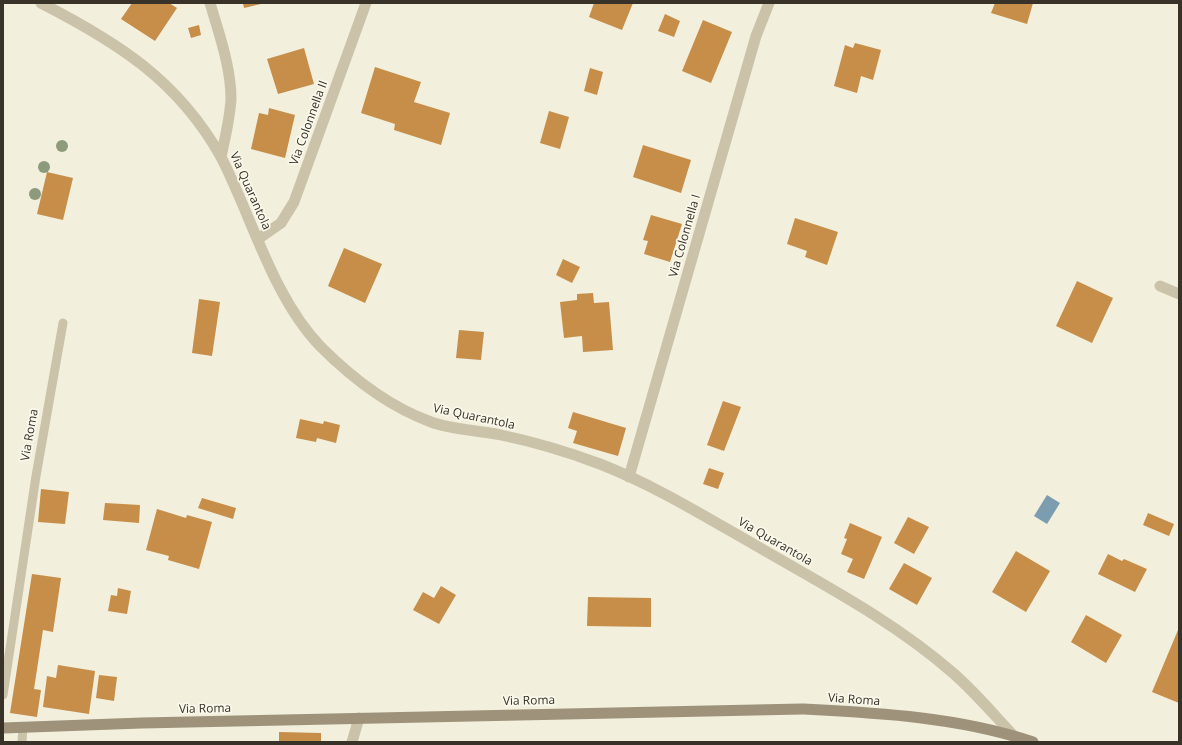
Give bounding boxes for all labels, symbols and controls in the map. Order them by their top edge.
street label: Via Colonnella II [287,79,331,167]
street label: Via Quarantola [226,150,274,232]
street label: Via Colonnella I [666,193,704,279]
street label: Via Quarantola [432,401,516,433]
street label: Via Roma [18,408,42,462]
street label: Via Quarantola [735,515,815,569]
street label: Via Roma [827,691,881,709]
street label: Via Roma [503,693,555,709]
street label: Via Roma [179,701,231,717]

